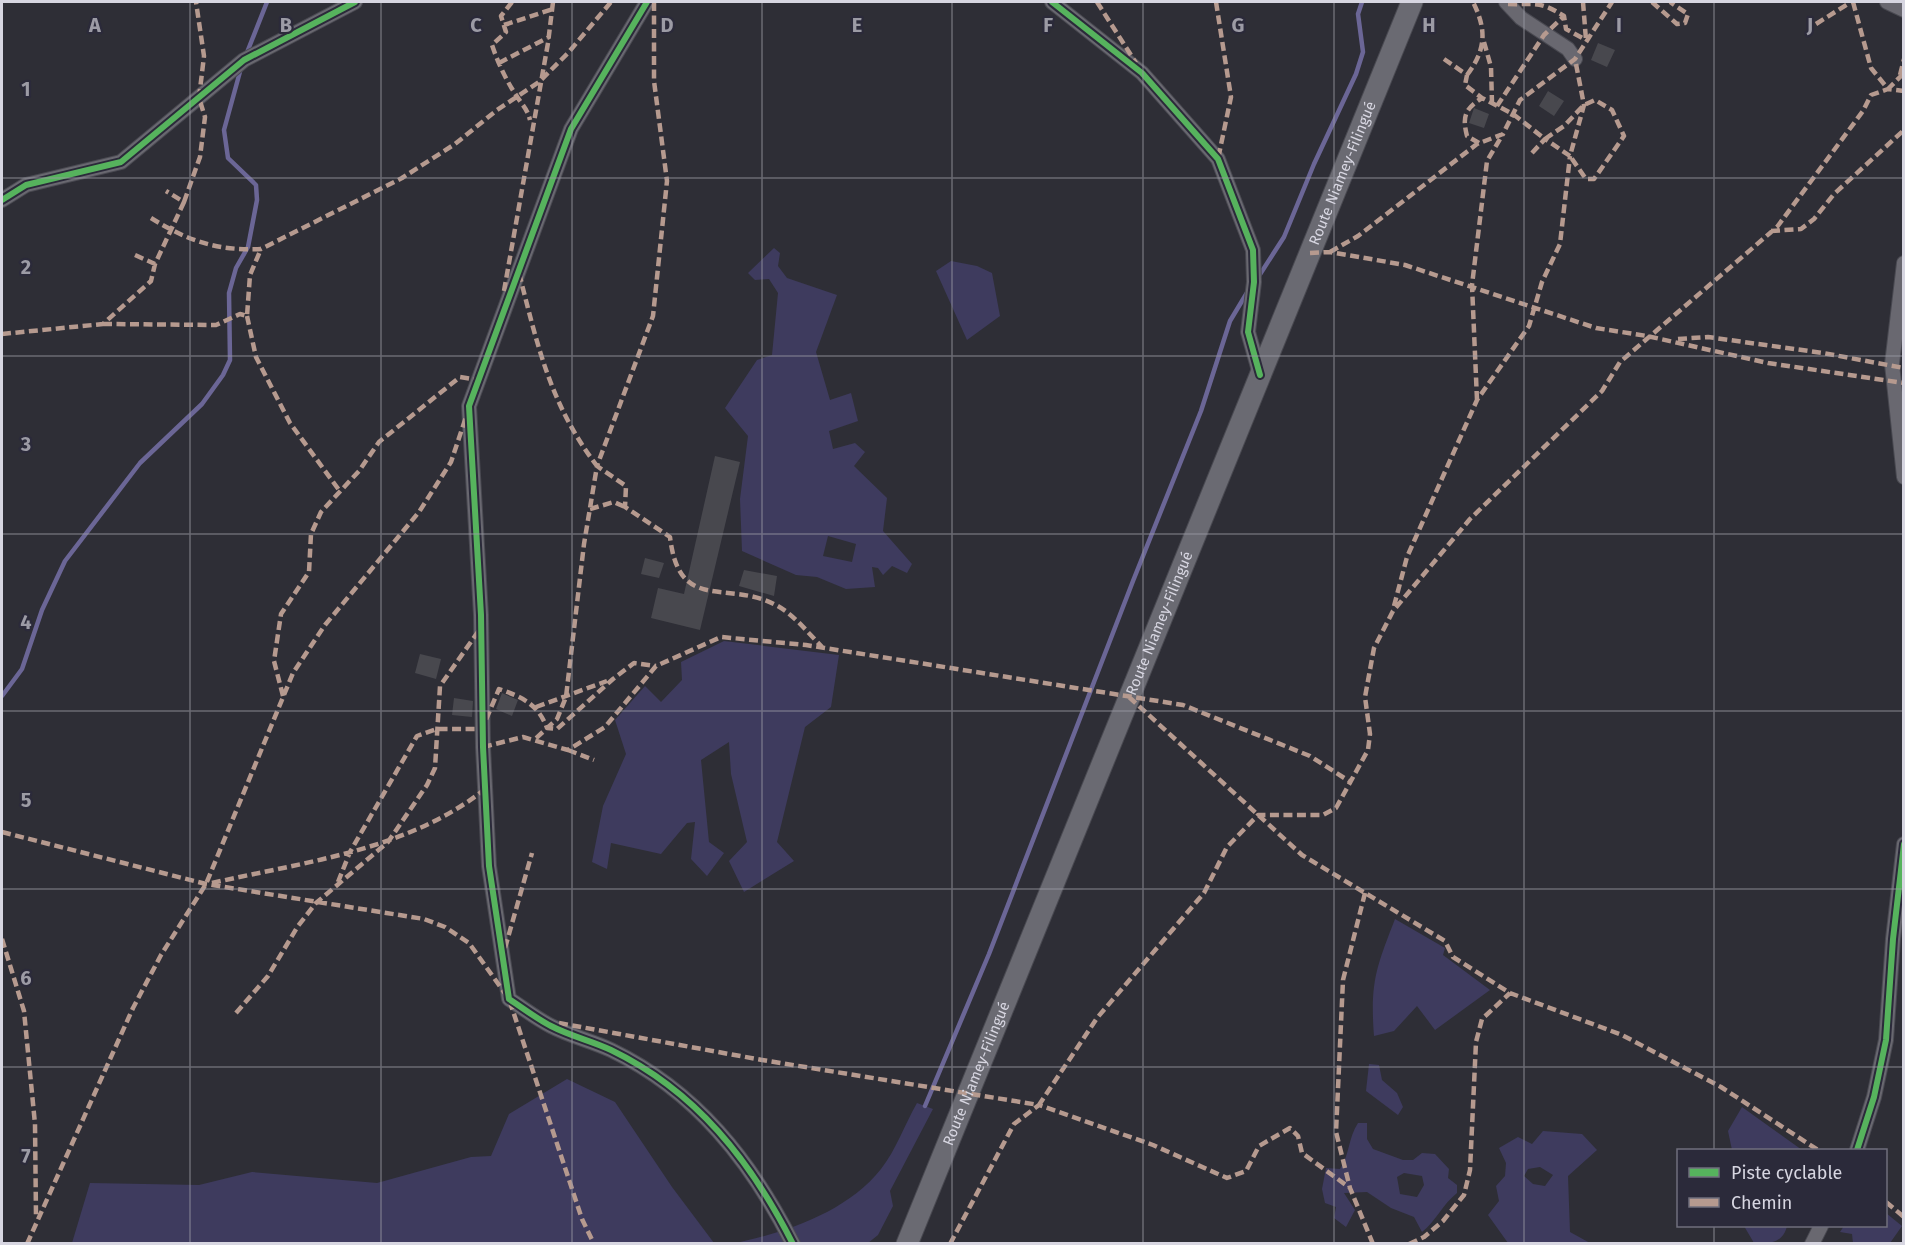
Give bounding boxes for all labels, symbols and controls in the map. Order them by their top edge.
text: A [88,13,102,37]
text: B [280,13,292,37]
text: C [470,13,482,37]
text: D [660,13,674,37]
text: E [852,13,862,37]
text: F [1043,13,1053,37]
text: G [1232,13,1244,37]
text: H [1422,13,1436,37]
text: I [1616,13,1622,37]
text: J [1806,13,1813,37]
text: 1 [21,77,31,101]
street label: Route Niamey-Filingué [1305,99,1380,248]
text: 2 [21,255,31,279]
text: 3 [20,432,31,456]
street label: Route Niamey-Filingué [1122,549,1197,698]
text: 4 [20,610,32,634]
text: 5 [21,788,32,812]
text: 6 [20,966,32,990]
street label: Route Niamey-Filingué [939,999,1014,1148]
text: 7 [21,1144,31,1168]
legend [1677,1149,1887,1227]
text: Piste cyclable [1731,1162,1842,1184]
text: Chemin [1731,1192,1792,1214]

